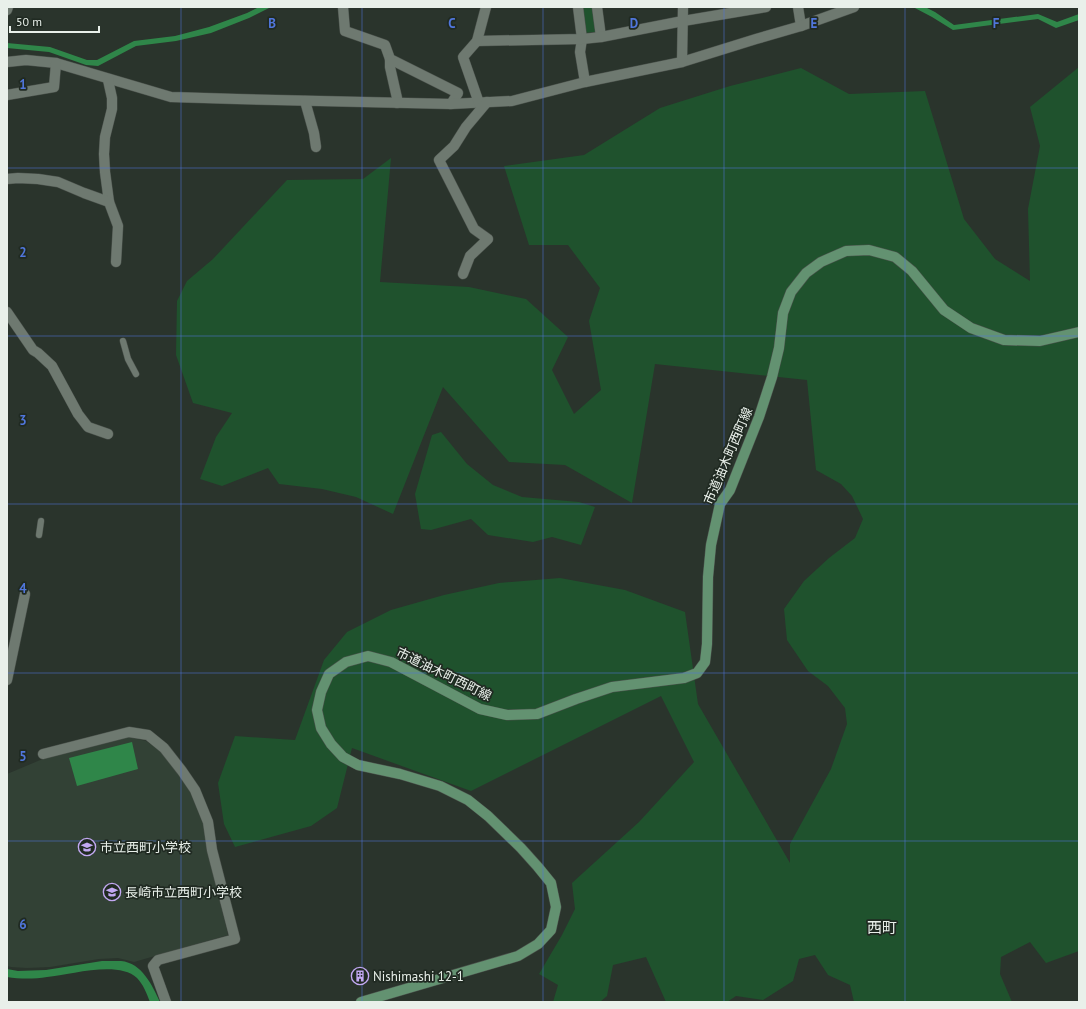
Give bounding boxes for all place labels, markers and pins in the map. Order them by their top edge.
school or university icon: 市立西町小学校 [77,837,97,857]
place label: 市立西町小学校 [100,839,191,856]
school or university icon: 長崎市立西町小学校 [102,882,122,902]
place label: 長崎市立西町小学校 [125,884,242,901]
building icon: Nishimashi 12-1 [350,966,370,986]
place label: Nishimashi 12-1 [373,968,464,985]

